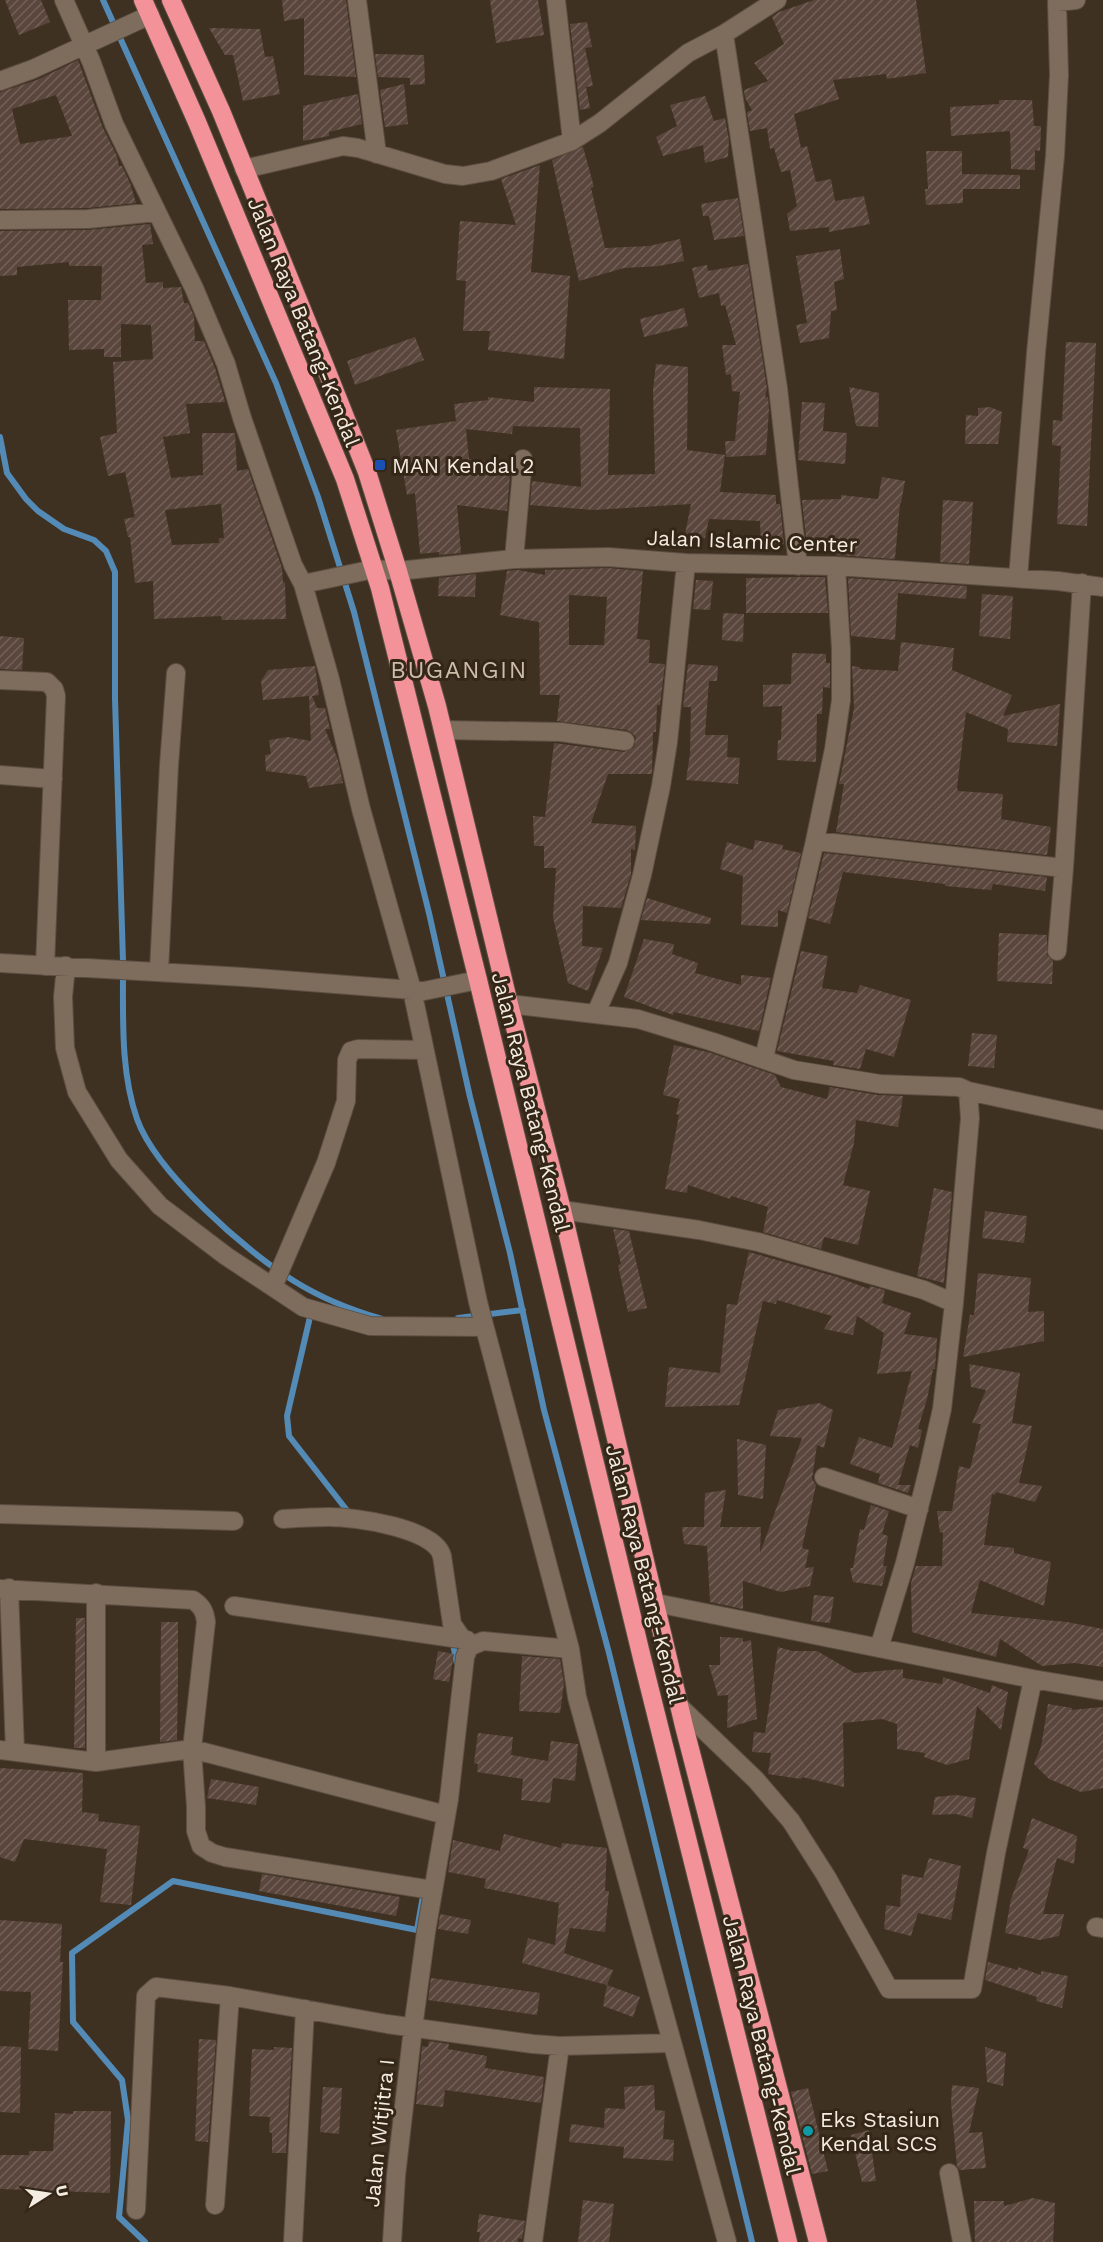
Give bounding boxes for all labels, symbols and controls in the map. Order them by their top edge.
street label: Jalan Raya Batang-Kendal [242,194,366,451]
place label: MAN Kendal 2 [392,453,535,478]
marker: MAN Kendal 2 [373,458,387,472]
street label: Jalan Islamic Center [646,525,858,557]
district label: BUGANGIN [390,656,528,684]
street label: Jalan Raya Batang-Kendal [487,970,575,1235]
street label: Jalan Raya Batang-Kendal [601,1442,689,1707]
street label: Jalan Raya Batang-Kendal [718,1913,806,2178]
street label: Jalan Witjitra I [359,2058,399,2208]
place label: Eks Stasiun Kendal SCS [820,2107,940,2156]
marker: Eks Stasiun Kendal SCS [801,2124,815,2138]
north arrow [18,2164,78,2224]
text: U [52,2183,73,2199]

